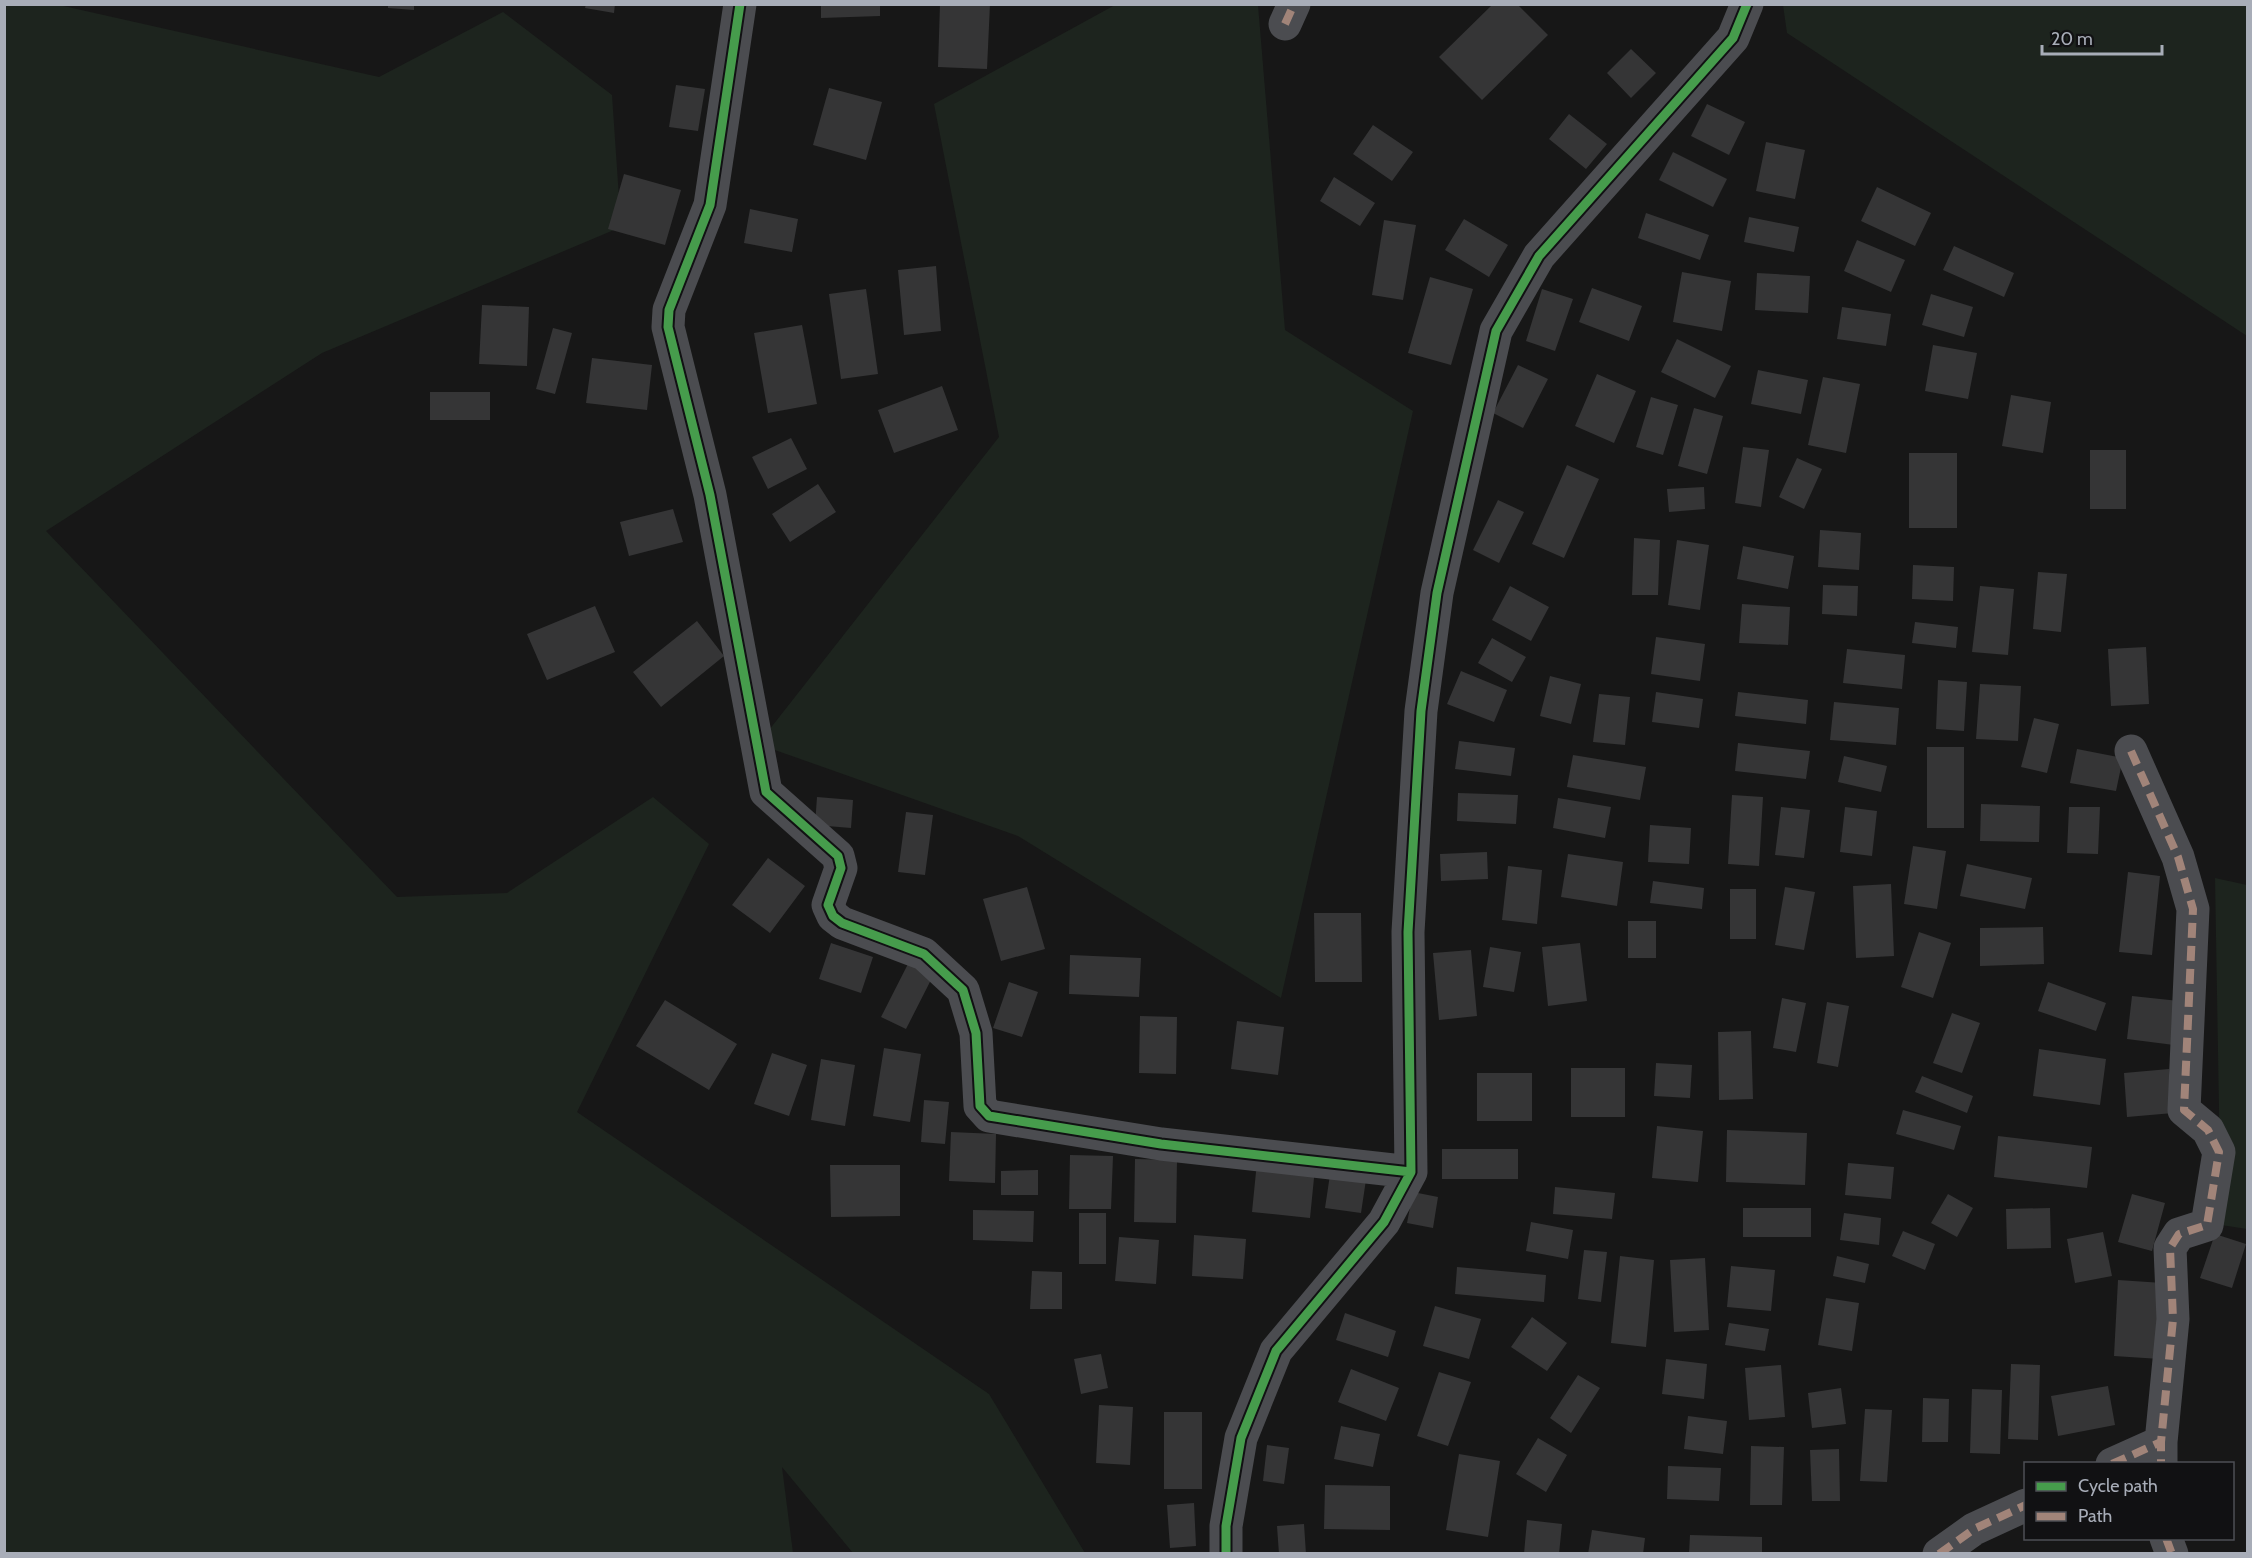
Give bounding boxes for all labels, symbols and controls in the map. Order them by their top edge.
scale bar [2042,18,2162,56]
text: 20 m [2051,28,2093,50]
legend [2024,1462,2234,1540]
text: Cycle path [2078,1475,2158,1497]
text: Path [2078,1505,2112,1527]

